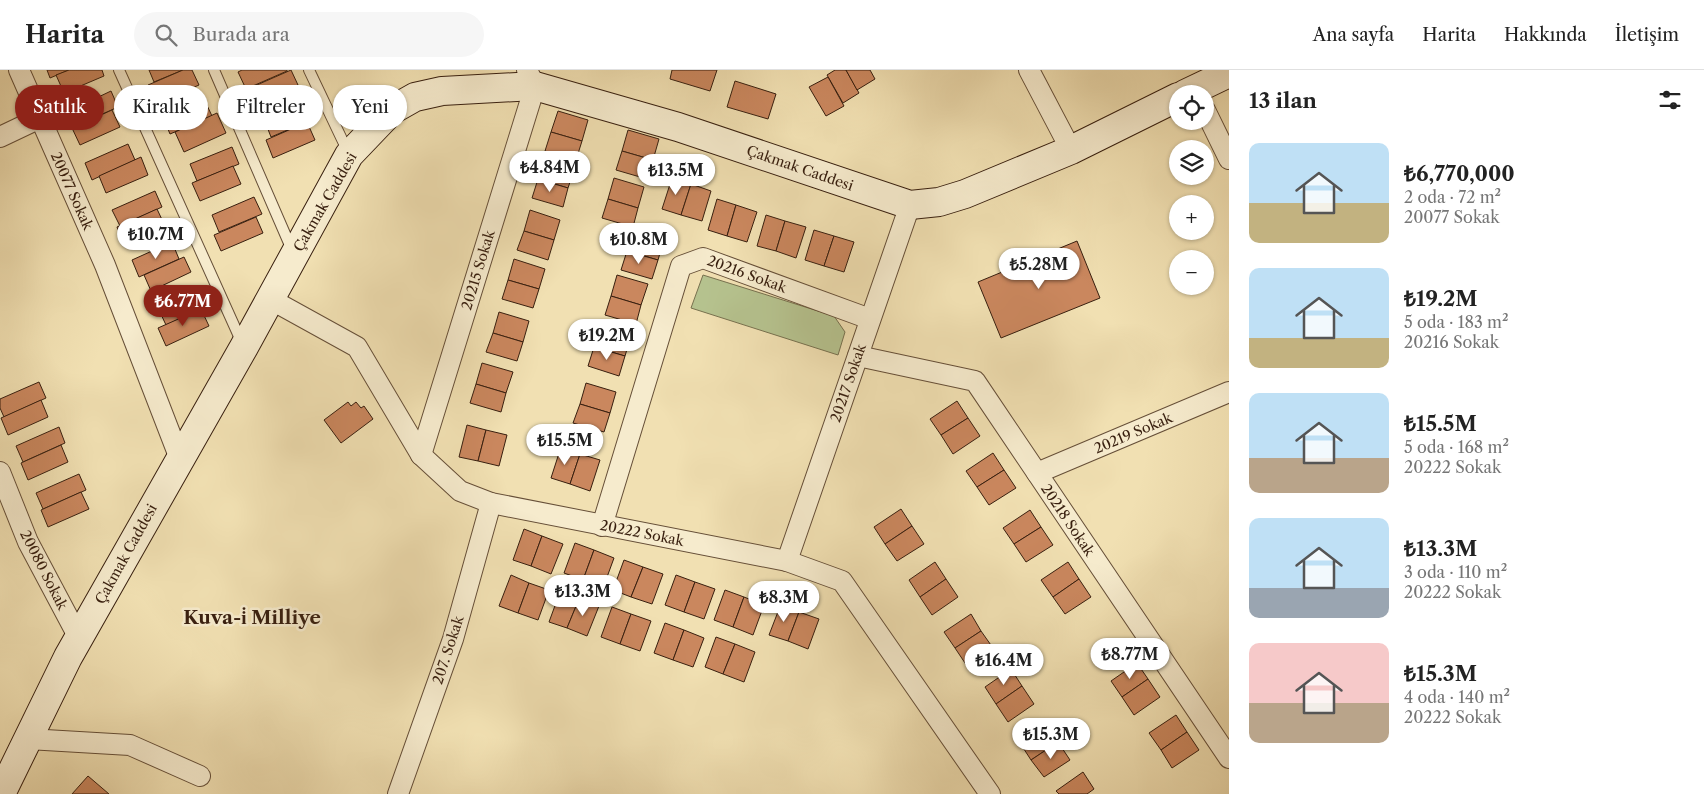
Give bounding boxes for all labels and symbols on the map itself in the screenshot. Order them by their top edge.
street label: Çakmak Caddesi [744,141,856,195]
street label: 20077 Sokak [47,149,98,234]
street label: Çakmak Caddesi [289,149,361,255]
pin: ₺4.84M [509,150,591,193]
pin: ₺13.5M [635,154,717,196]
pin: ₺10.7M [115,218,197,260]
pin: ₺10.8M [598,222,680,265]
street label: 20215 Sokak [457,227,499,312]
pin: ₺5.28M [998,248,1080,290]
street label: 20216 Sokak [705,251,790,297]
pin: ₺6.77M [142,284,224,327]
pin: ₺19.2M [566,318,648,361]
street label: 20217 Sokak [826,341,870,425]
street label: 20219 Sokak [1091,408,1176,458]
pin: ₺15.5M [524,424,606,466]
street label: 20218 Sokak [1037,481,1099,560]
street label: Çakmak Caddesi [91,501,161,607]
street label: 20222 Sokak [599,516,686,550]
street label: 20080 Sokak [16,527,72,614]
pin: ₺13.3M [542,574,624,617]
pin: ₺8.3M [749,580,819,623]
district label: Kuva-i̇ Milliye [183,606,321,629]
street label: 207. Sokak [429,613,468,686]
pin: ₺8.77M [1089,638,1171,680]
pin: ₺16.4M [963,644,1045,686]
pin: ₺15.3M [1010,718,1092,760]

